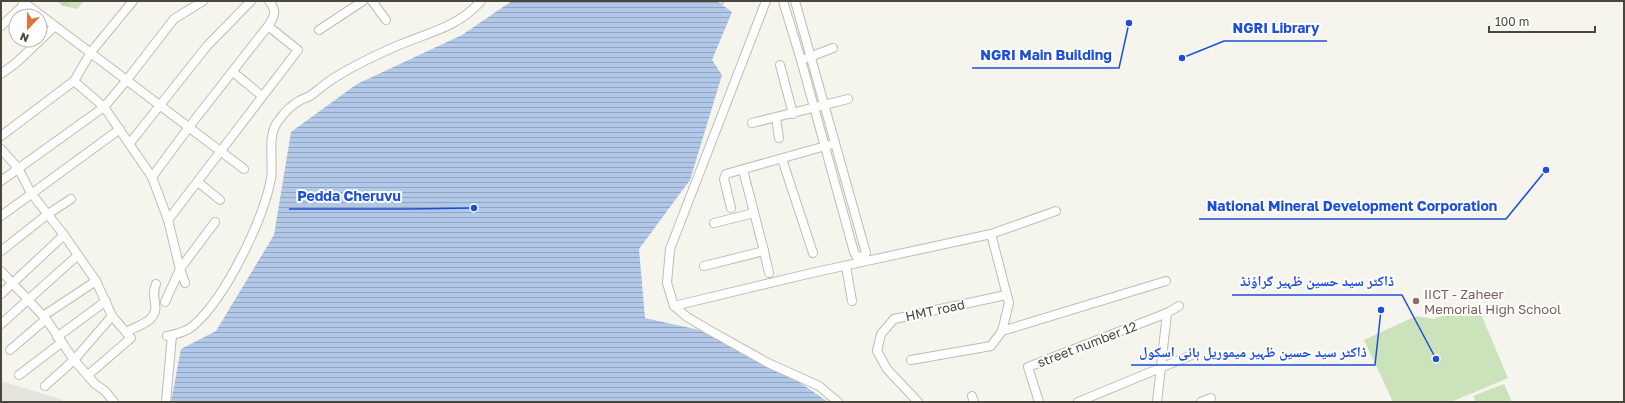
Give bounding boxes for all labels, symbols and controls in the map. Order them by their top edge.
north arrow [8,8,48,48]
scale bar [1489,8,1595,34]
text: 100 m [1495,14,1529,29]
callout: NGRI Library [1224,15,1327,41]
text: NGRI Library [1233,19,1320,36]
text: N [18,30,30,45]
callout: NGRI Main Building [972,42,1119,68]
text: NGRI Main Building [980,46,1112,63]
callout: Pedda Cheruvu [289,183,409,209]
text: Pedda Cheruvu [297,187,401,204]
callout: National Mineral Development Corporation [1199,193,1506,219]
text: National Mineral Development Corporation [1207,197,1497,214]
callout: ڈاکٹر سید حسین ظہیر گراؤنڈ [1232,269,1402,295]
text: ڈاکٹر سید حسین ظہیر گراؤنڈ [1240,272,1394,290]
place label: IICT - Zaheer Memorial High School [1424,286,1561,317]
street label: HMT road [904,296,966,324]
marker: IICT - Zaheer Memorial High School [1411,296,1421,306]
street label: street number 12 [1035,318,1139,370]
callout: ڈاکٹر سید حسین ظہیر میموریل ہائی اسکول [1131,339,1375,365]
text: ڈاکٹر سید حسین ظہیر میموریل ہائی اسکول [1139,343,1367,361]

